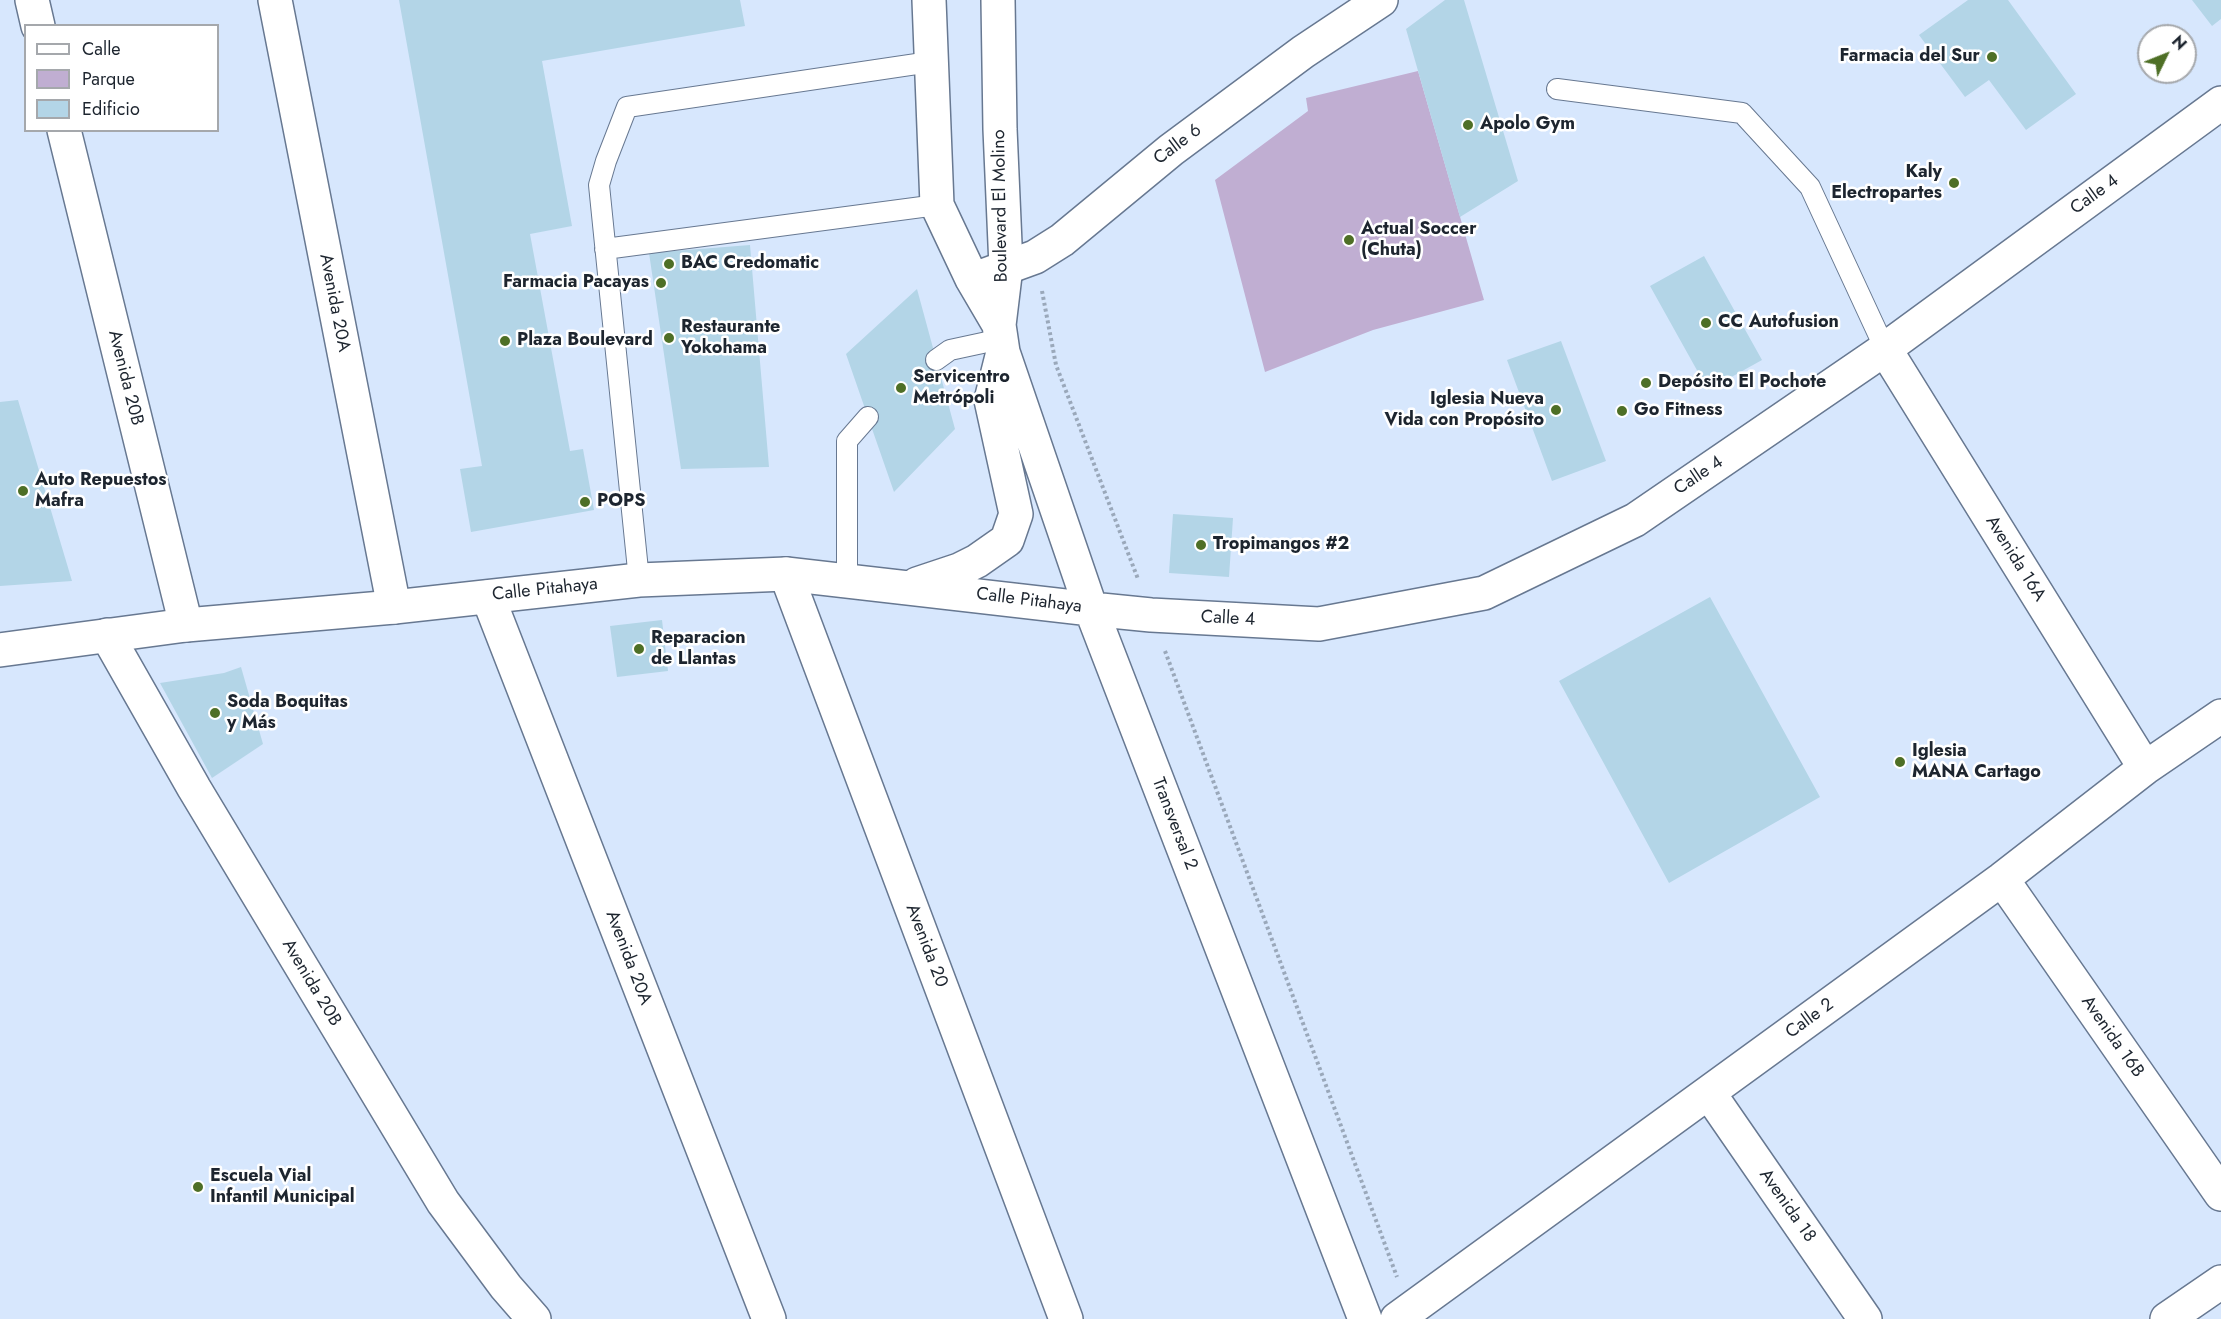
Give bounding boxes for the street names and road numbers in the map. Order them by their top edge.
street label: Calle 6 [1150,120,1206,170]
street label: Boulevard El Molino [989,129,1013,283]
street label: Calle 4 [2067,170,2123,220]
street label: Avenida 20A [314,252,354,354]
street label: Avenida 20B [103,328,147,428]
street label: Calle 4 [1670,452,1728,500]
street label: Avenida 16A [1980,512,2050,606]
street label: Calle Pitahaya [491,574,599,606]
street label: Calle Pitahaya [975,584,1083,618]
street label: Calle 4 [1200,607,1256,631]
street label: Transversal 2 [1147,775,1201,873]
street label: Avenida 20 [900,901,952,991]
street label: Avenida 20A [600,908,656,1008]
street label: Avenida 20B [277,936,345,1030]
street label: Avenida 16B [2076,992,2148,1082]
street label: Calle 2 [1782,994,1838,1044]
street label: Avenida 18 [1754,1165,1820,1247]

